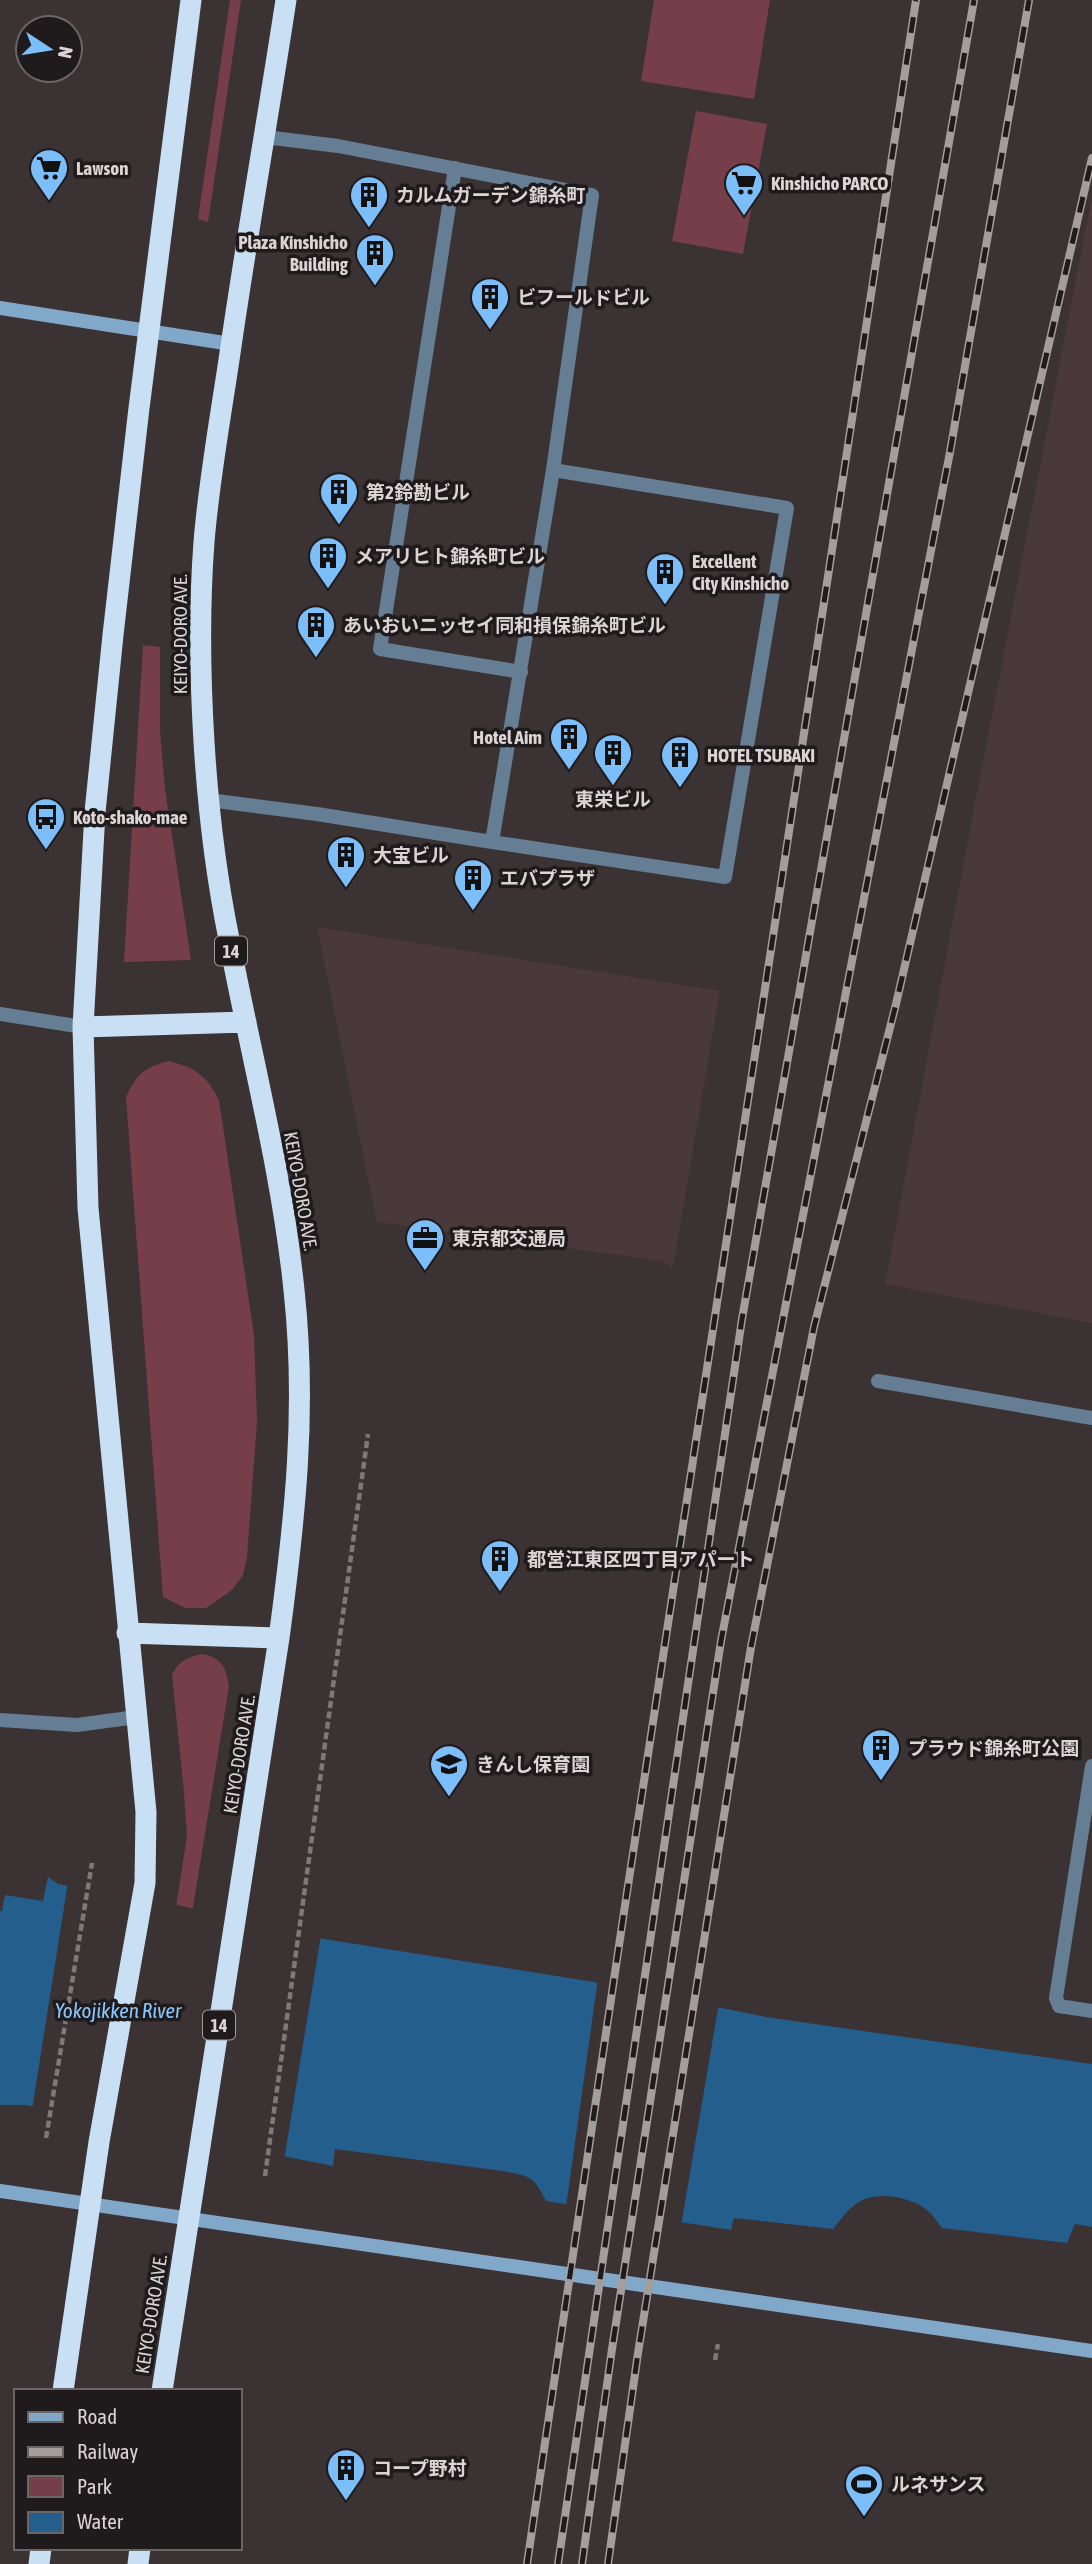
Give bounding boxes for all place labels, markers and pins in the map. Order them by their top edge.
supermarket icon: Lawson [28,147,70,202]
place label: Lawson [76,157,128,179]
supermarket icon: Kinshicho PARCO [723,162,765,217]
place label: Kinshicho PARCO [771,172,888,194]
building icon: カルムガーデン錦糸町 [348,174,390,229]
place label: カルムガーデン錦糸町 [396,184,586,206]
place label: Plaza Kinshicho Building [238,231,349,275]
building icon: Plaza Kinshicho Building [354,232,396,287]
building icon: ビフールドビル [469,276,511,331]
place label: ビフールドビル [517,286,650,308]
building icon: 第2鈴勘ビル [318,471,360,526]
place label: 第2鈴勘ビル [366,481,470,503]
building icon: メアリヒト錦糸町ビル [307,535,349,590]
place label: メアリヒト錦糸町ビル [355,545,545,567]
place label: Excellent City Kinshicho [692,550,789,594]
building icon: Excellent City Kinshicho [644,551,686,606]
building icon: あいおいニッセイ同和損保錦糸町ビル [295,604,337,659]
place label: あいおいニッセイ同和損保錦糸町ビル [343,614,666,636]
building icon: Hotel Aim [548,716,590,771]
place label: Hotel Aim [473,726,542,748]
building icon: 東栄ビル [592,732,634,787]
building icon: HOTEL TSUBAKI [659,734,701,789]
place label: HOTEL TSUBAKI [707,744,815,766]
place label: 東栄ビル [575,788,651,810]
bus stop icon: Koto-shako-mae [25,796,67,851]
place label: Koto-shako-mae [73,806,188,828]
building icon: 大宝ビル [325,834,367,889]
place label: 大宝ビル [373,844,449,866]
building icon: エバプラザ [452,857,494,912]
place label: エバプラザ [500,867,595,889]
office icon: 東京都交通局 [404,1217,446,1272]
place label: 東京都交通局 [452,1227,566,1249]
building icon: 都営江東区四丁目アパート [479,1538,521,1593]
place label: 都営江東区四丁目アパート [527,1548,755,1570]
building icon: プラウド錦糸町公園 [860,1727,902,1782]
place label: プラウド錦糸町公園 [908,1737,1079,1759]
school or university icon: きんし保育園 [428,1743,470,1798]
place label: きんし保育園 [476,1753,590,1775]
building icon: コープ野村 [325,2447,367,2502]
place label: コープ野村 [373,2457,467,2479]
sports icon: ルネサンス [843,2463,885,2518]
place label: ルネサンス [891,2473,986,2495]

